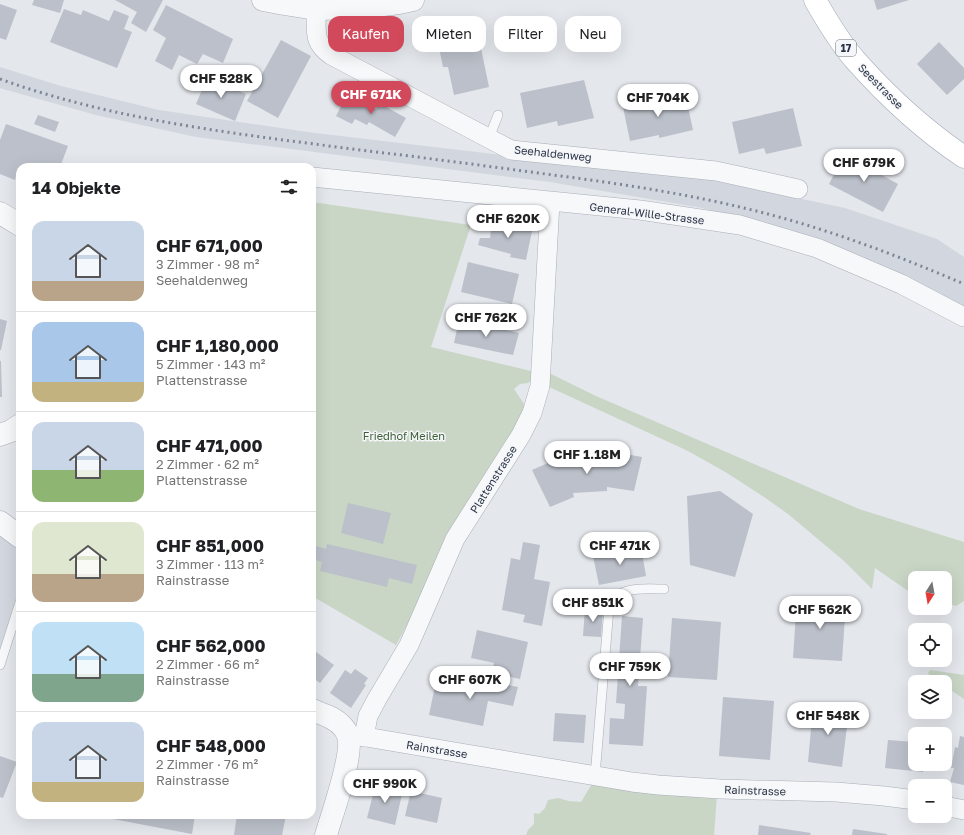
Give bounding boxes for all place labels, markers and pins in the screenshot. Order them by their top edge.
pin: CHF 528K [180,65,262,99]
pin: CHF 671K [330,81,412,115]
pin: CHF 704K [617,84,699,118]
pin: CHF 679K [823,149,905,183]
pin: CHF 620K [467,205,549,239]
pin: CHF 762K [445,304,527,338]
pin: CHF 1.18M [541,441,633,475]
pin: CHF 471K [579,532,661,566]
pin: CHF 851K [552,589,634,623]
pin: CHF 562K [779,596,861,630]
pin: CHF 759K [589,653,671,687]
pin: CHF 607K [429,666,511,700]
pin: CHF 548K [787,702,869,736]
pin: CHF 990K [344,770,426,804]

